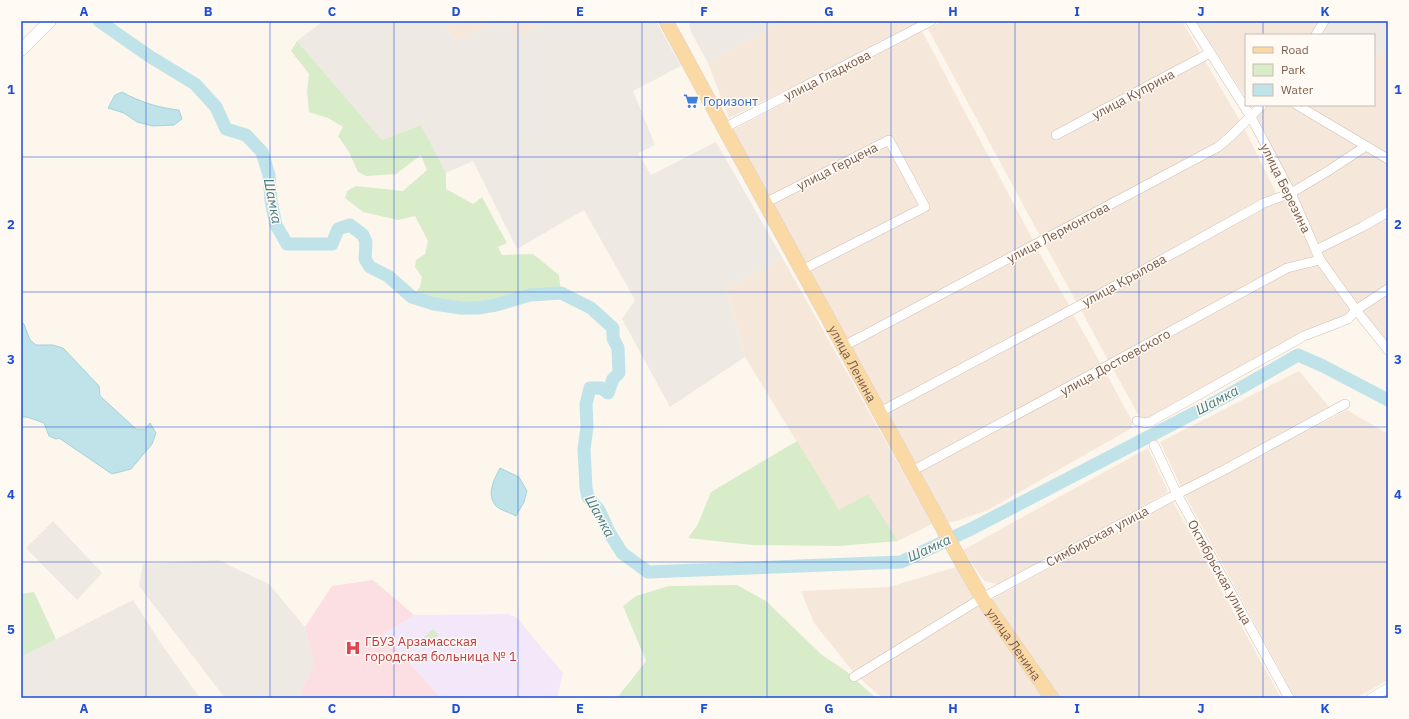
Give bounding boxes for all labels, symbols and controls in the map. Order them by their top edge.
text: A [80,3,89,20]
text: B [204,3,213,20]
text: C [328,3,337,20]
text: D [451,3,461,20]
text: E [576,3,584,20]
text: F [700,3,708,20]
text: G [824,3,834,20]
text: H [948,3,958,20]
text: I [1074,3,1080,20]
text: J [1197,3,1205,20]
text: K [1320,3,1330,20]
legend [1245,34,1375,106]
text: Road [1281,42,1309,57]
street label: улица Гладкова [781,46,874,105]
text: Park [1281,62,1306,77]
street label: улица Куприна [1089,66,1177,123]
text: 1 [7,81,15,98]
text: 1 [1394,81,1402,98]
text: Water [1281,82,1314,97]
supermarket icon: Горизонт [682,92,700,110]
place label: Горизонт [703,93,758,110]
street label: улица Герцена [794,139,881,194]
street label: улица Березина [1256,140,1315,236]
water label: Шамка [260,177,286,225]
street label: улица Лермонтова [1004,198,1113,267]
text: 2 [7,216,15,233]
text: 2 [1394,216,1402,233]
street label: улица Крылова [1079,250,1169,311]
street label: улица Ленина [824,322,880,405]
street label: улица Достоевского [1057,325,1173,400]
text: 3 [7,351,15,368]
text: 3 [1394,351,1402,368]
water label: Шамка [1193,381,1241,419]
text: 4 [7,486,15,503]
text: 4 [1394,486,1402,503]
water label: Шамка [581,492,619,540]
street label: Симбирская улица [1043,502,1152,571]
street label: Октябрьская улица [1184,517,1256,628]
water label: Шамка [904,530,954,566]
street label: улица Ленина [982,605,1045,684]
text: 5 [7,621,15,638]
text: 5 [1394,621,1402,638]
place label: ГБУЗ Арзамасская городская больница № 1 [365,633,517,665]
hospital icon: ГБУЗ Арзамасская городская больница № 1 [344,639,362,657]
text: A [80,700,89,717]
text: B [204,700,213,717]
text: C [328,700,337,717]
text: D [451,700,461,717]
text: E [576,700,584,717]
text: F [700,700,708,717]
text: G [824,700,834,717]
text: H [948,700,958,717]
text: I [1074,700,1080,717]
text: J [1197,700,1205,717]
text: K [1320,700,1330,717]

